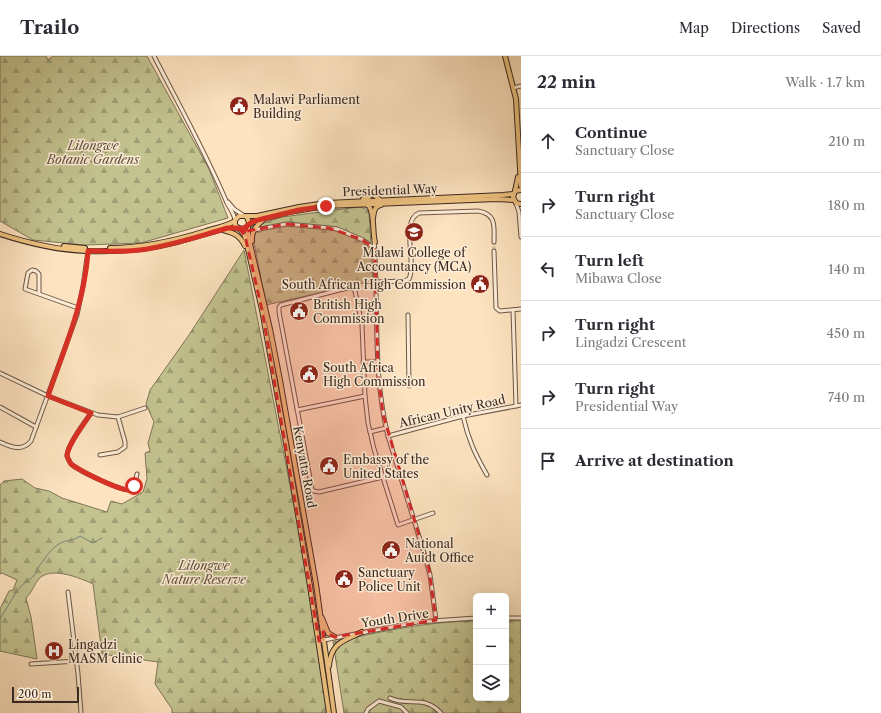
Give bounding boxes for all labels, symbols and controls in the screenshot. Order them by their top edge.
text: Trailo [20,16,79,39]
text: Map [679,19,709,37]
text: Directions [731,19,800,37]
text: Saved [822,19,861,37]
text: 22 min [537,72,596,92]
text: Walk · 1.7 km [785,74,865,90]
place label: Malawi Parliament Building [253,92,361,121]
public building icon: Malawi Parliament Building [228,95,250,117]
text: Continue [575,123,647,142]
icon: ahead [537,130,559,152]
text: 210 m [828,133,865,149]
park label: Lilongwe Botanic Gardens [46,138,140,167]
text: Sanctuary Close [575,142,675,158]
street label: Presidential Way [342,181,438,199]
text: Turn right [575,187,655,206]
icon: right [537,194,559,216]
route end [317,197,335,215]
text: 180 m [828,197,865,213]
text: Sanctuary Close [575,206,675,222]
school or university icon: Malawi College of Accountancy (MCA) [403,221,425,243]
place label: Malawi College of Accountancy (MCA) [356,245,472,274]
text: Turn left [575,251,644,270]
icon: left [537,258,559,280]
text: 140 m [828,261,865,277]
text: Mibawa Close [575,270,662,286]
public building icon: South African High Commission [469,273,491,295]
place label: South African High Commission [282,277,466,292]
place label: British High Commission [313,297,385,326]
public building icon: British High Commission [288,300,310,322]
text: Turn right [575,315,655,334]
icon: right [537,322,559,344]
text: 450 m [827,325,865,341]
text: Lingadzi Crescent [575,334,686,350]
place label: South Africa High Commission [323,360,426,389]
public building icon: South Africa High Commission [298,363,320,385]
text: Turn right [575,379,655,398]
icon: right [537,386,559,408]
text: 740 m [828,389,865,405]
street label: African Unity Road [396,391,507,431]
text: Presidential Way [575,398,678,414]
street label: Kenyatta Road [290,425,320,510]
icon: arrive [537,450,559,472]
text: Arrive at destination [575,451,734,470]
place label: Embassy of the United States [343,452,429,481]
public building icon: Embassy of the United States [318,455,340,477]
route start [125,477,143,495]
place label: National Auidt Office [404,536,474,565]
public building icon: National Auidt Office [380,539,402,561]
park label: Lilongwe Nature Reserve [161,558,247,587]
place label: Sanctuary Police Unit [358,565,422,594]
public building icon: Sanctuary Police Unit [333,568,355,590]
map controls [473,593,509,701]
button: + [473,593,509,629]
street label: Youth Drive [359,605,430,631]
button: − [473,629,509,665]
place label: Lingadzi MASM clinic [68,637,143,666]
hospital icon: Lingadzi MASM clinic [43,640,65,662]
button: layers [473,665,509,701]
scale bar [12,685,79,704]
text: 200 m [18,687,51,701]

